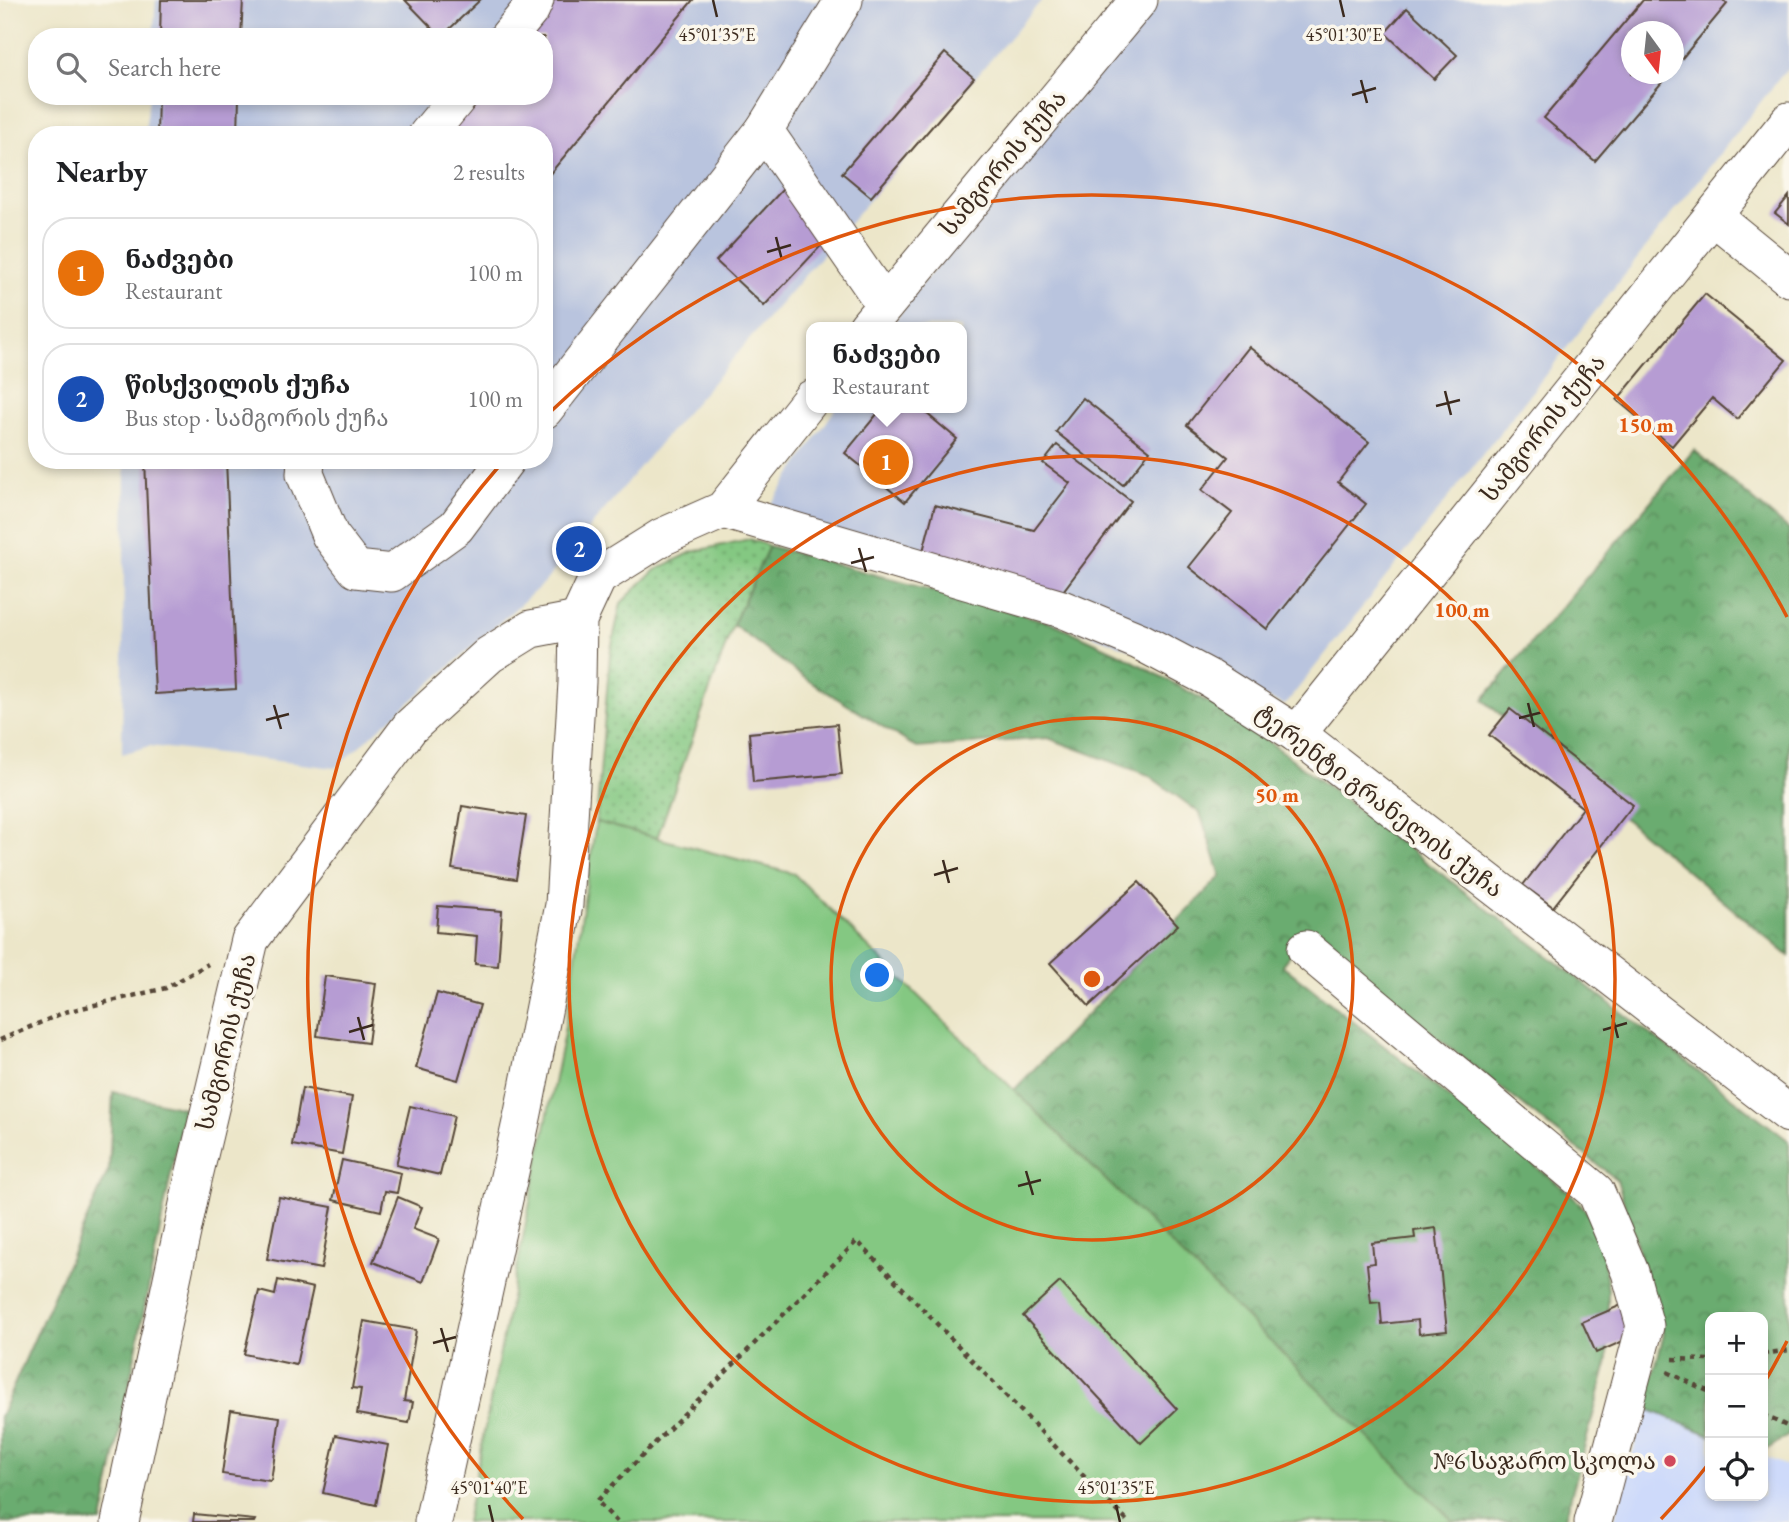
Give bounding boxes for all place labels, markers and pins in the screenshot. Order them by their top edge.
pin: 1 [863,436,909,488]
pin: 2 [556,523,602,575]
centre of rings [1080,967,1104,991]
place label: №6 საჯარო სკოლა [1433,1445,1656,1476]
marker: №6 საჯარო სკოლა [1662,1453,1678,1469]

